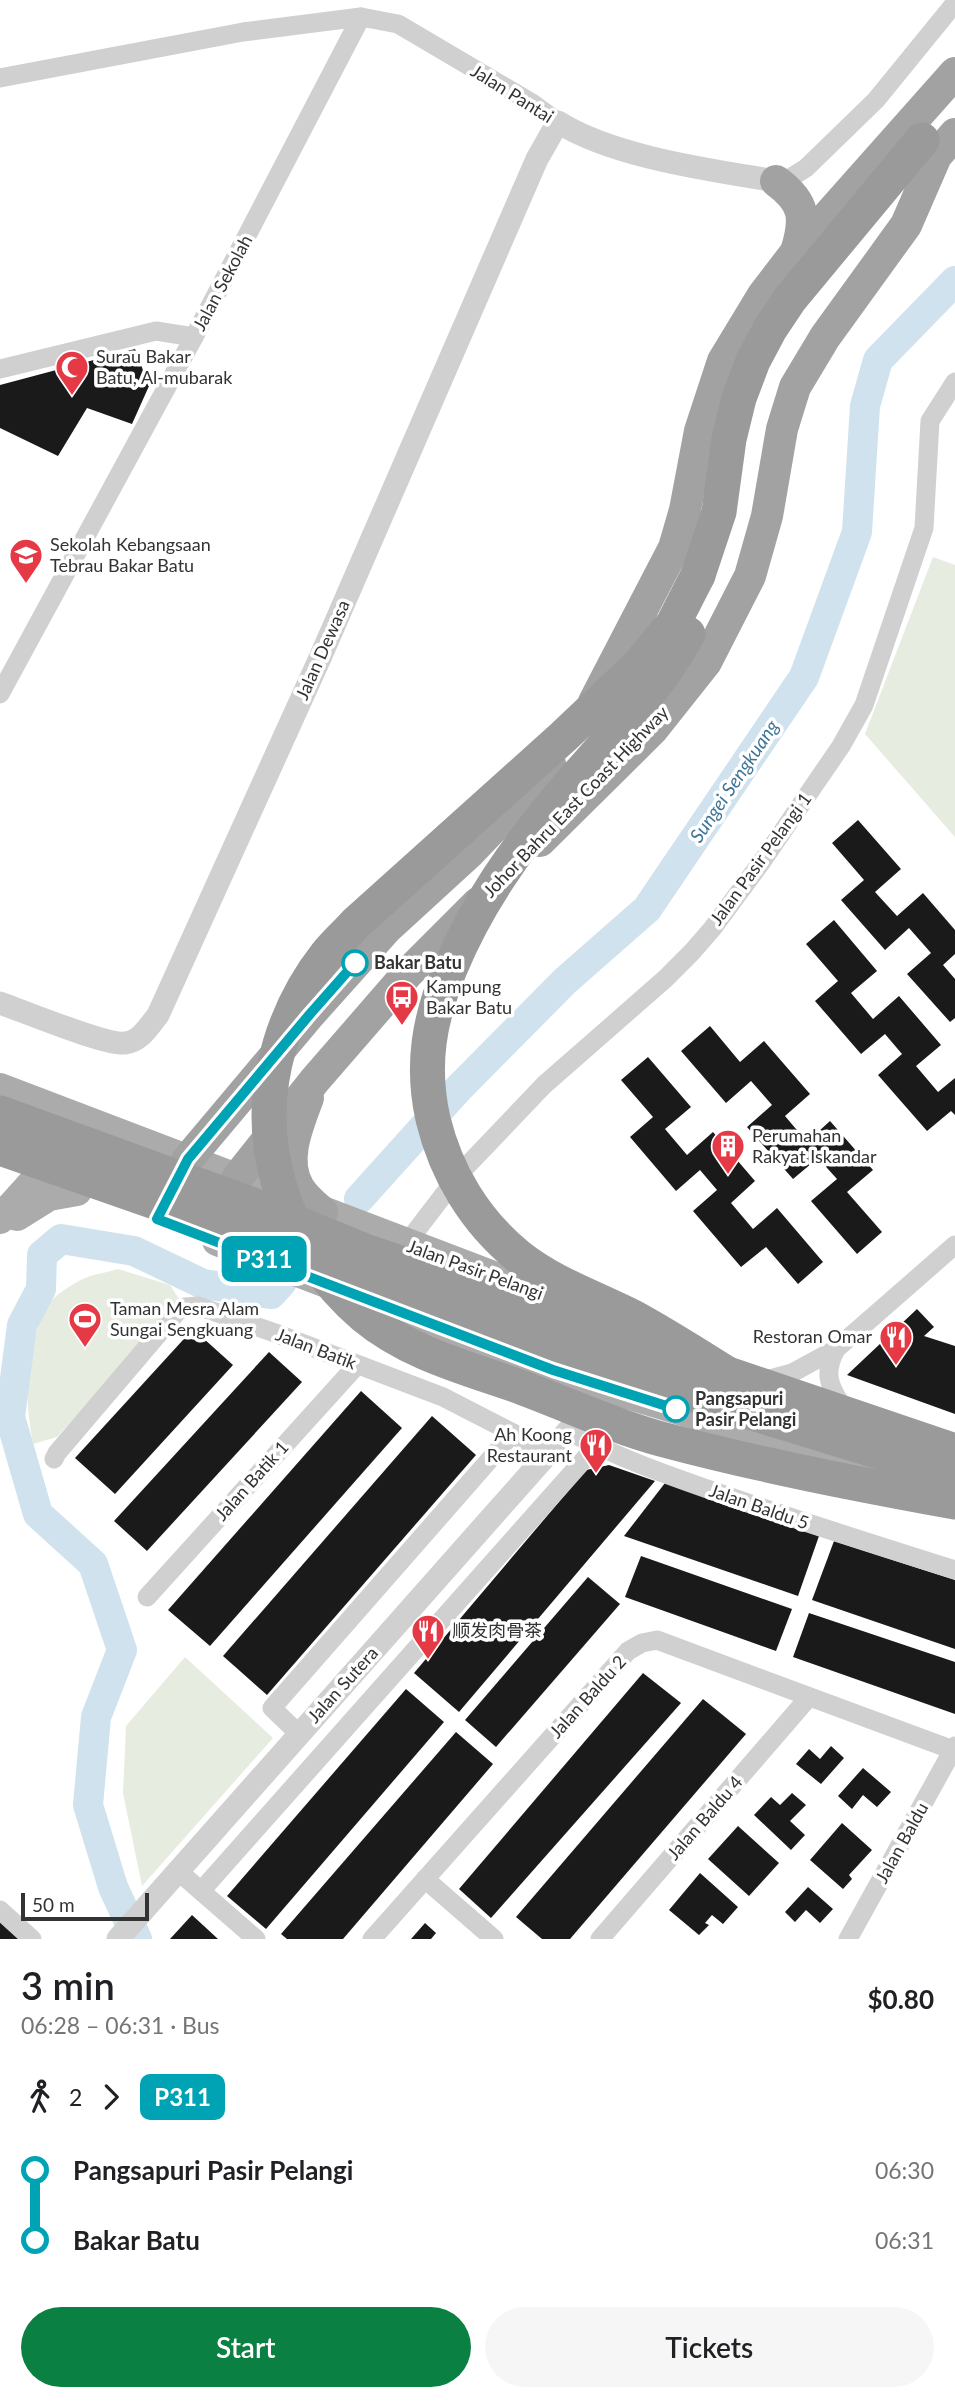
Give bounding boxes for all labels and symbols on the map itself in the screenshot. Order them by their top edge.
street label: Jalan Pantai [467,59,558,127]
street label: Jalan Sekolah [188,231,257,334]
place label: Surau Bakar Batu, Al-mubarak [96,345,233,388]
mosque icon: Surau Bakar Batu, Al-mubarak [53,348,91,397]
place label: Sekolah Kebangsaan Tebrau Bakar Batu [50,533,211,576]
school or university icon: Sekolah Kebangsaan Tebrau Bakar Batu [7,536,45,585]
street label: Jalan Dewasa [290,596,354,703]
street label: Johor Bahru East Coast Highway [478,701,673,902]
water label: Sungei Sengkuang [684,715,783,846]
street label: Jalan Pasir Pelangi 1 [705,788,816,929]
marker: Bakar Batu [342,950,368,976]
place label: Bakar Batu [374,951,462,973]
place label: Kampung Bakar Batu [426,975,512,1018]
bus stop icon: Kampung Bakar Batu [383,978,421,1027]
place label: Perumahan Rakyat Iskandar [752,1124,877,1167]
building icon: Perumahan Rakyat Iskandar [709,1127,747,1176]
street label: Jalan Pasir Pelangi [404,1234,546,1304]
line badge: P311 [215,1236,313,1282]
place label: Taman Mesra Alam Sungai Sengkuang [110,1297,259,1340]
sports icon: Taman Mesra Alam Sungai Sengkuang [66,1300,104,1349]
restaurant icon: Restoran Omar [877,1318,915,1367]
street label: Jalan Batik [273,1323,361,1374]
place label: Restoran Omar [753,1325,872,1347]
place label: Pangsapuri Pasir Pelangi [695,1387,796,1430]
marker: Pangsapuri Pasir Pelangi [663,1396,689,1422]
place label: Ah Koong Restaurant [487,1423,573,1466]
restaurant icon: Ah Koong Restaurant [577,1426,615,1475]
street label: Jalan Batik 1 [210,1436,293,1525]
street label: Jalan Baldu 5 [707,1479,812,1533]
restaurant icon: 顺发肉骨茶 [409,1612,447,1661]
place label: 顺发肉骨茶 [452,1619,542,1641]
street label: Jalan Sutera [302,1642,382,1727]
street label: Jalan Baldu 2 [544,1650,630,1742]
street label: Jalan Baldu 4 [662,1771,747,1864]
street label: Jalan Baldu [870,1798,932,1887]
scale bar [21,1890,149,1922]

